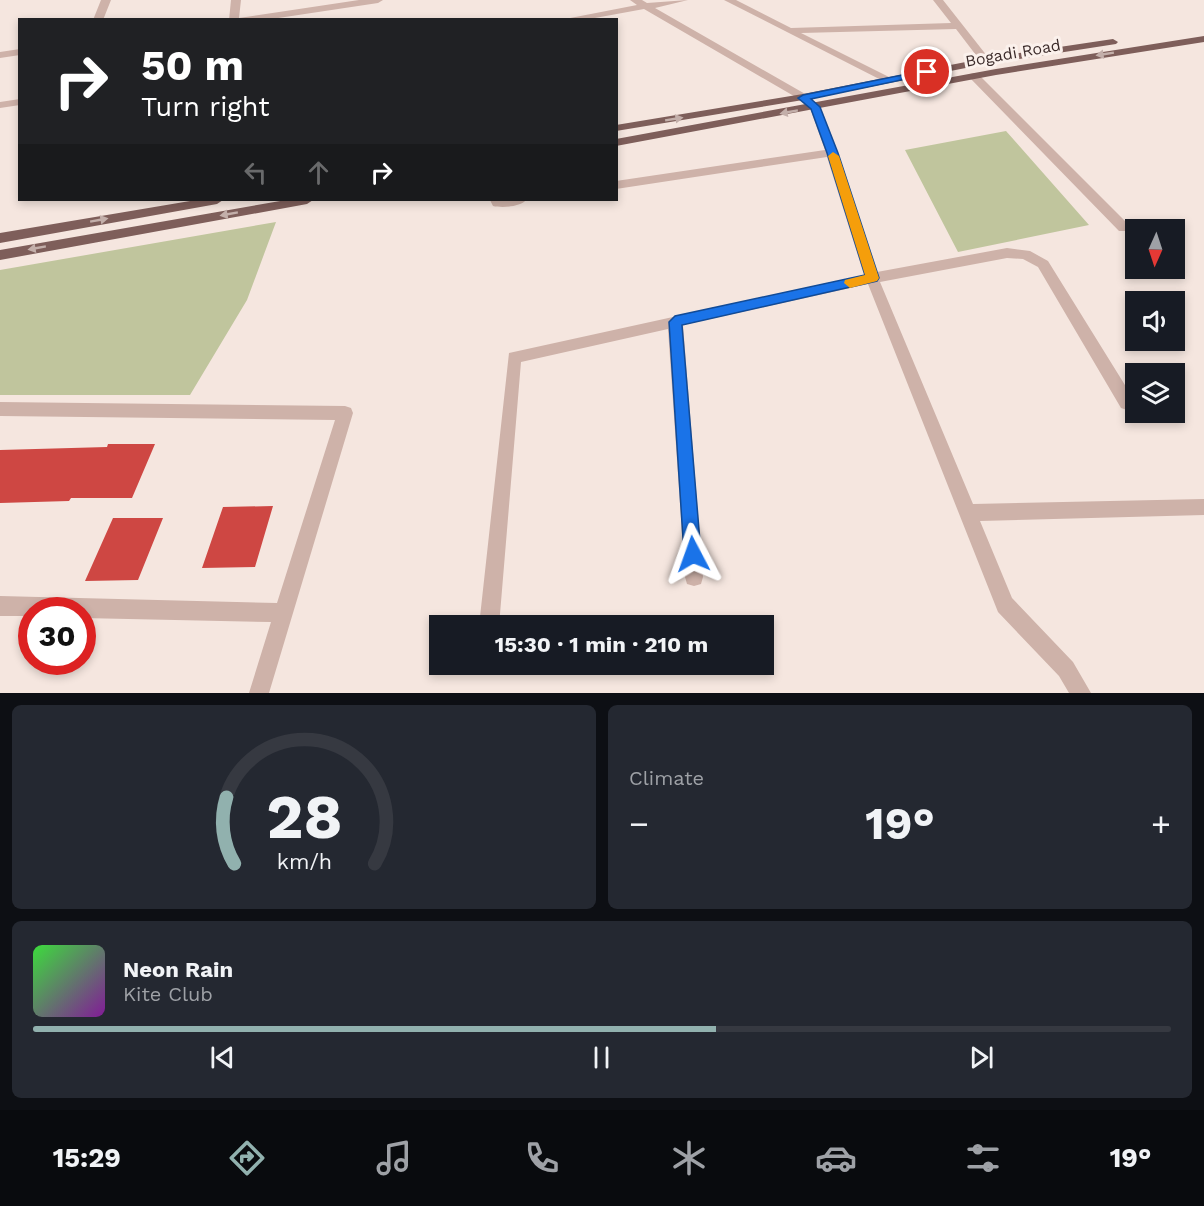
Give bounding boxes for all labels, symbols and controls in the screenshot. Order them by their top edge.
street label: Bogadi Road [964,35,1062,71]
text: 50 m [141,41,244,90]
icon: right [42,42,120,120]
pin [901,46,952,97]
one-way arrow [1095,50,1114,59]
icon: arrive [910,55,943,88]
text: Turn right [141,91,270,123]
one-way arrow [779,108,798,117]
one-way arrow [665,114,684,123]
icon: left [239,156,272,189]
icon: ahead [302,156,335,189]
icon: right [365,156,398,189]
one-way arrow [220,210,239,219]
one-way arrow [90,216,109,225]
north arrow [1125,219,1185,279]
map controls [1125,219,1185,423]
one-way arrow [28,244,47,253]
button: sound [1125,291,1185,351]
button: layers [1125,363,1185,423]
position arrow [661,522,725,586]
speed limit sign: 30 [18,597,96,675]
text: 15:30 · 1 min · 210 m [495,632,708,657]
text: Climate [629,766,704,790]
text: 28 [266,780,342,853]
text: 19° [865,797,935,850]
text: − [629,804,649,843]
text: + [1151,804,1171,843]
text: km/h [276,849,332,874]
text: Neon Rain [123,957,233,982]
text: Kite Club [123,982,213,1006]
icon: previous [206,1041,239,1074]
icon: pause [585,1041,618,1074]
icon: next [965,1041,998,1074]
icon: directions [226,1137,268,1179]
icon: music [373,1137,415,1179]
icon: phone [521,1137,563,1179]
icon: climate [668,1137,710,1179]
icon: car [815,1137,857,1179]
icon: filters [962,1137,1004,1179]
text: 15:29 [53,1142,121,1174]
text: 19° [1110,1142,1151,1174]

